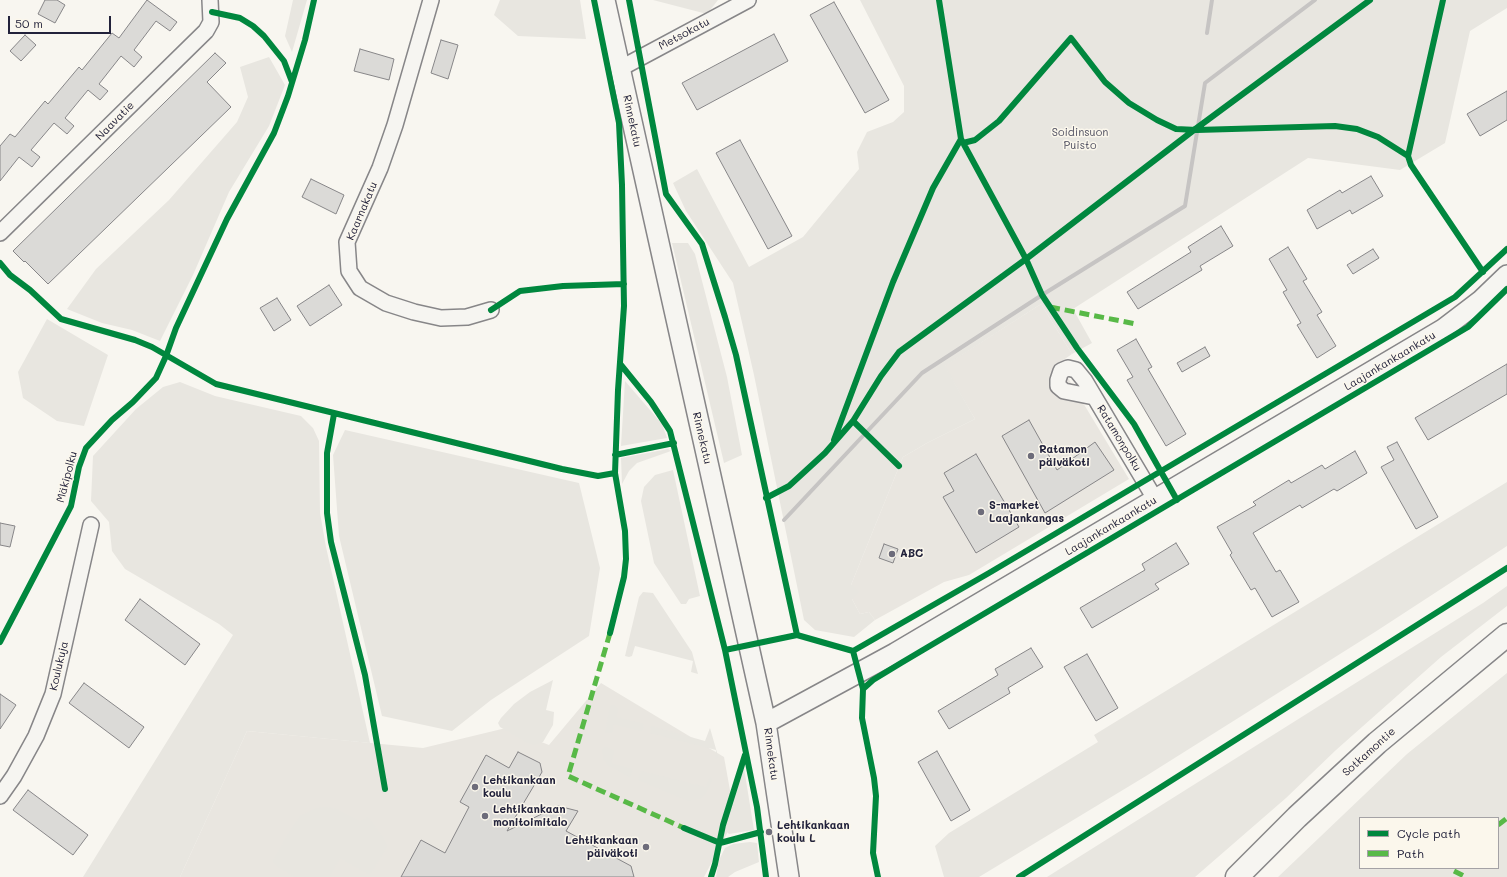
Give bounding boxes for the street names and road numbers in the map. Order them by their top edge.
street label: Metsokatu [656,15,712,53]
street label: Rinnekatu [620,94,644,148]
street label: Naavatie [93,99,137,143]
street label: Kaarnakatu [344,180,380,242]
street label: Laajankankaankatu [1342,329,1438,393]
street label: Ratamonpolku [1094,402,1144,474]
street label: Rinnekatu [690,411,714,465]
street label: Mäkipolku [54,450,80,504]
street label: Laajankankaankatu [1063,494,1159,558]
street label: Koulukuja [47,640,71,692]
street label: Sotkamontie [1340,725,1398,779]
street label: Rinnekatu [761,727,781,781]

